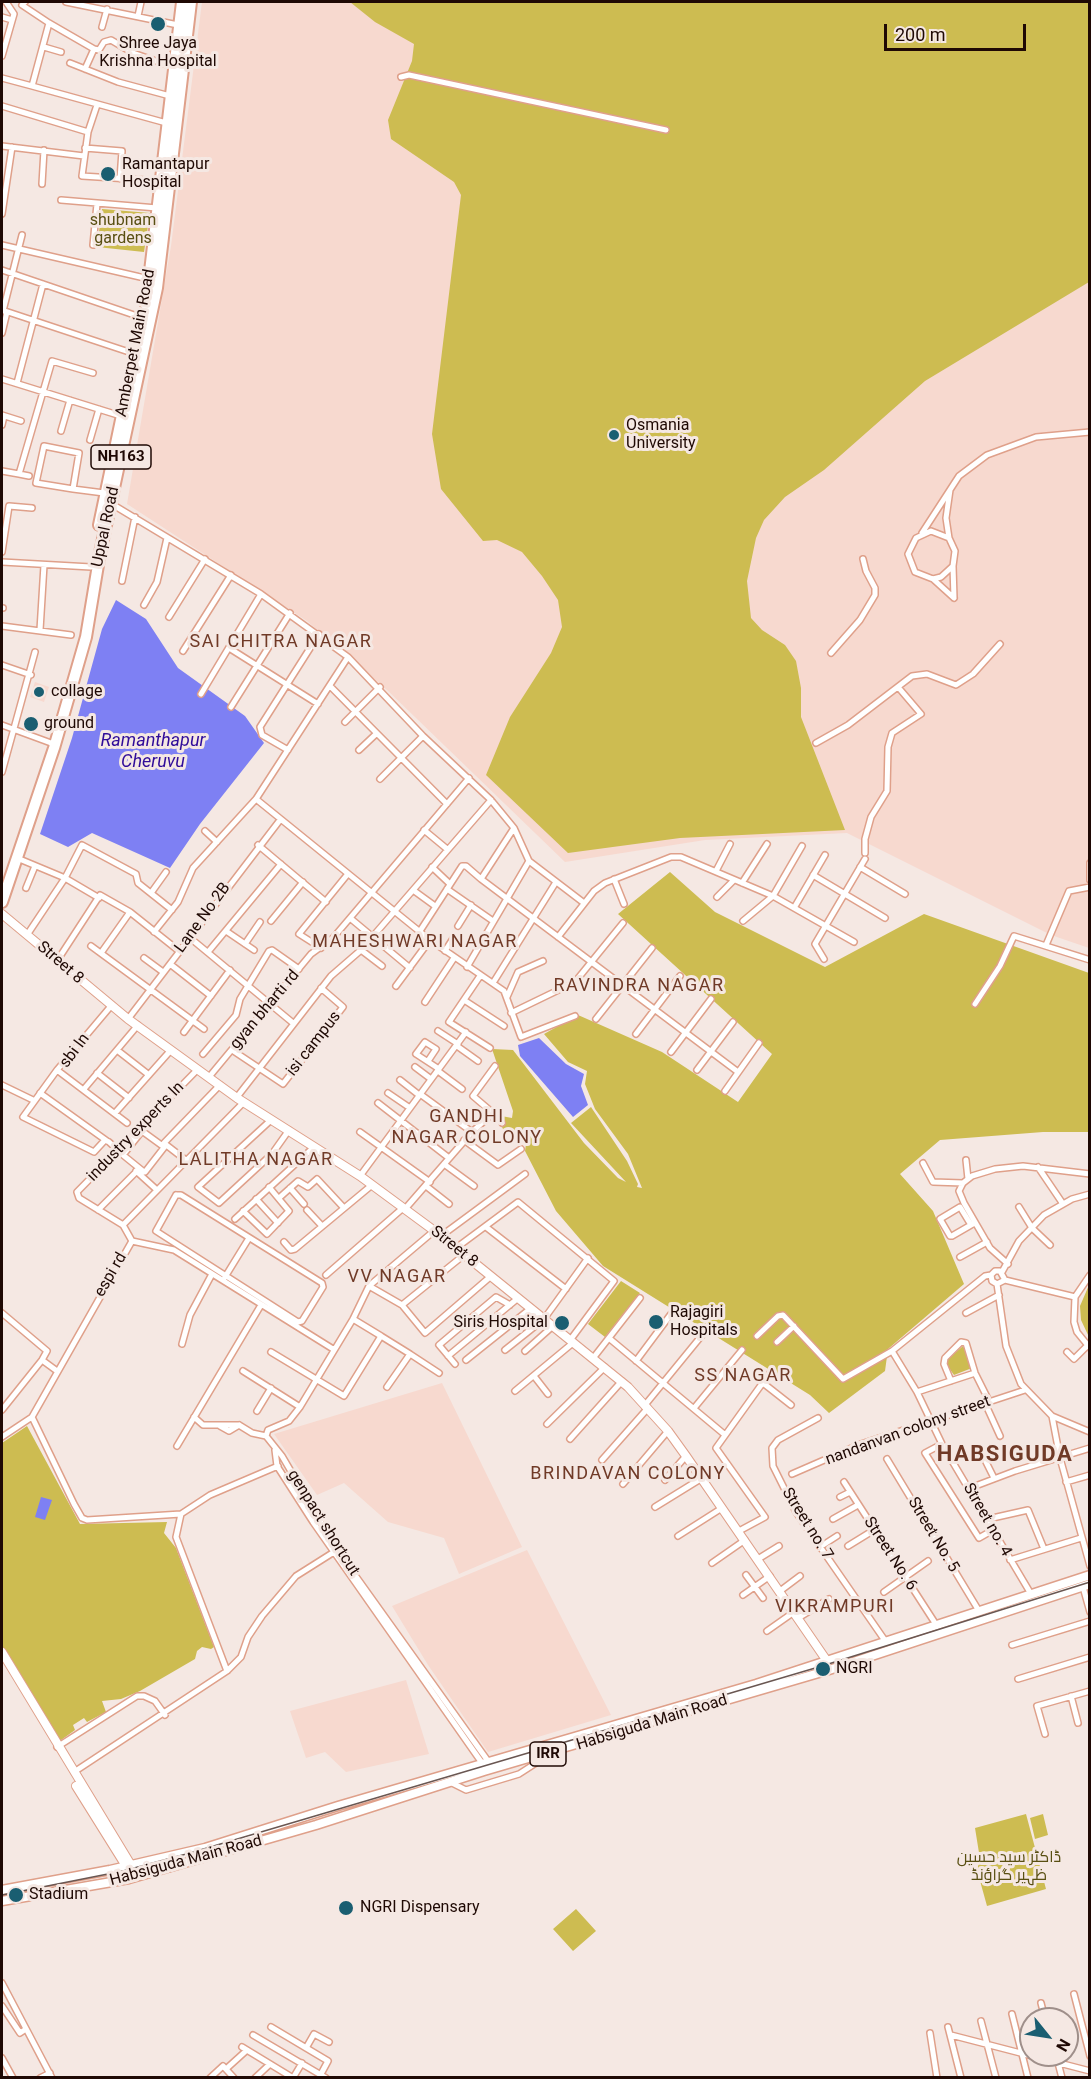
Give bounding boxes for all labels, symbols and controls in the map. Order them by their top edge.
scale bar [887,12,1030,50]
marker: Shree Jaya Krishna Hospital [149,15,167,33]
text: 200 m [895,24,946,45]
place label: Shree Jaya Krishna Hospital [99,34,217,72]
place label: Ramantapur Hospital [122,155,209,193]
marker: Ramantapur Hospital [99,165,117,183]
park label: shubnam gardens [90,211,156,249]
street label: Amberpet Main Road [112,267,160,419]
place label: Osmania University [626,416,696,454]
marker: Osmania University [607,428,621,442]
road number: NH163 [91,445,151,469]
street label: Uppal Road [88,485,124,569]
district label: SAI CHITRA NAGAR [190,631,372,653]
place label: collage [51,682,102,702]
marker: collage [32,685,46,699]
place label: ground [44,714,94,734]
marker: ground [22,715,40,733]
water label: Ramanthapur Cheruvu [101,730,205,772]
street label: Lane No 2B [171,879,235,957]
district label: MAHESHWARI NAGAR [312,931,518,953]
street label: Street 8 [33,938,87,988]
street label: gyan bharti rd [226,966,304,1054]
district label: RAVINDRA NAGAR [553,975,725,997]
street label: isi campus [283,1008,345,1080]
street label: sbi ln [56,1030,94,1072]
street label: industry experts ln [84,1078,188,1186]
district label: GANDHI NAGAR COLONY [391,1106,543,1148]
district label: LALITHA NAGAR [178,1149,334,1171]
street label: Street 8 [427,1222,481,1272]
street label: espi rd [91,1249,131,1301]
district label: VV NAGAR [347,1266,447,1288]
place label: Rajagiri Hospitals [670,1303,738,1341]
place label: Siris Hospital [454,1313,548,1333]
marker: Rajagiri Hospitals [647,1313,665,1331]
marker: Siris Hospital [553,1314,571,1332]
district label: SS NAGAR [694,1365,792,1387]
street label: nandanvan colony street [823,1392,993,1470]
district label: HABSIGUDA [937,1442,1073,1468]
district label: BRINDAVAN COLONY [530,1463,726,1485]
street label: genpact shortcut [283,1467,363,1579]
street label: Street no. 4 [958,1480,1016,1560]
street label: Street no. 7 [777,1484,837,1564]
street label: Street No. 5 [903,1494,963,1576]
street label: Street No. 6 [859,1514,921,1594]
district label: VIKRAMPURI [775,1596,895,1618]
place label: NGRI [836,1659,873,1679]
marker: NGRI [814,1660,832,1678]
street label: Habsiguda Main Road [574,1691,730,1755]
road number: IRR [530,1742,566,1766]
street label: Habsiguda Main Road [108,1831,264,1891]
park label: ڈاکٹر سید حسین ظہیر گراؤنڈ [957,1848,1061,1886]
place label: Stadium [29,1885,88,1905]
marker: Stadium [7,1886,25,1904]
place label: NGRI Dispensary [360,1898,480,1918]
marker: NGRI Dispensary [337,1899,355,1917]
north arrow [1019,2007,1079,2067]
text: N [1052,2036,1074,2055]

